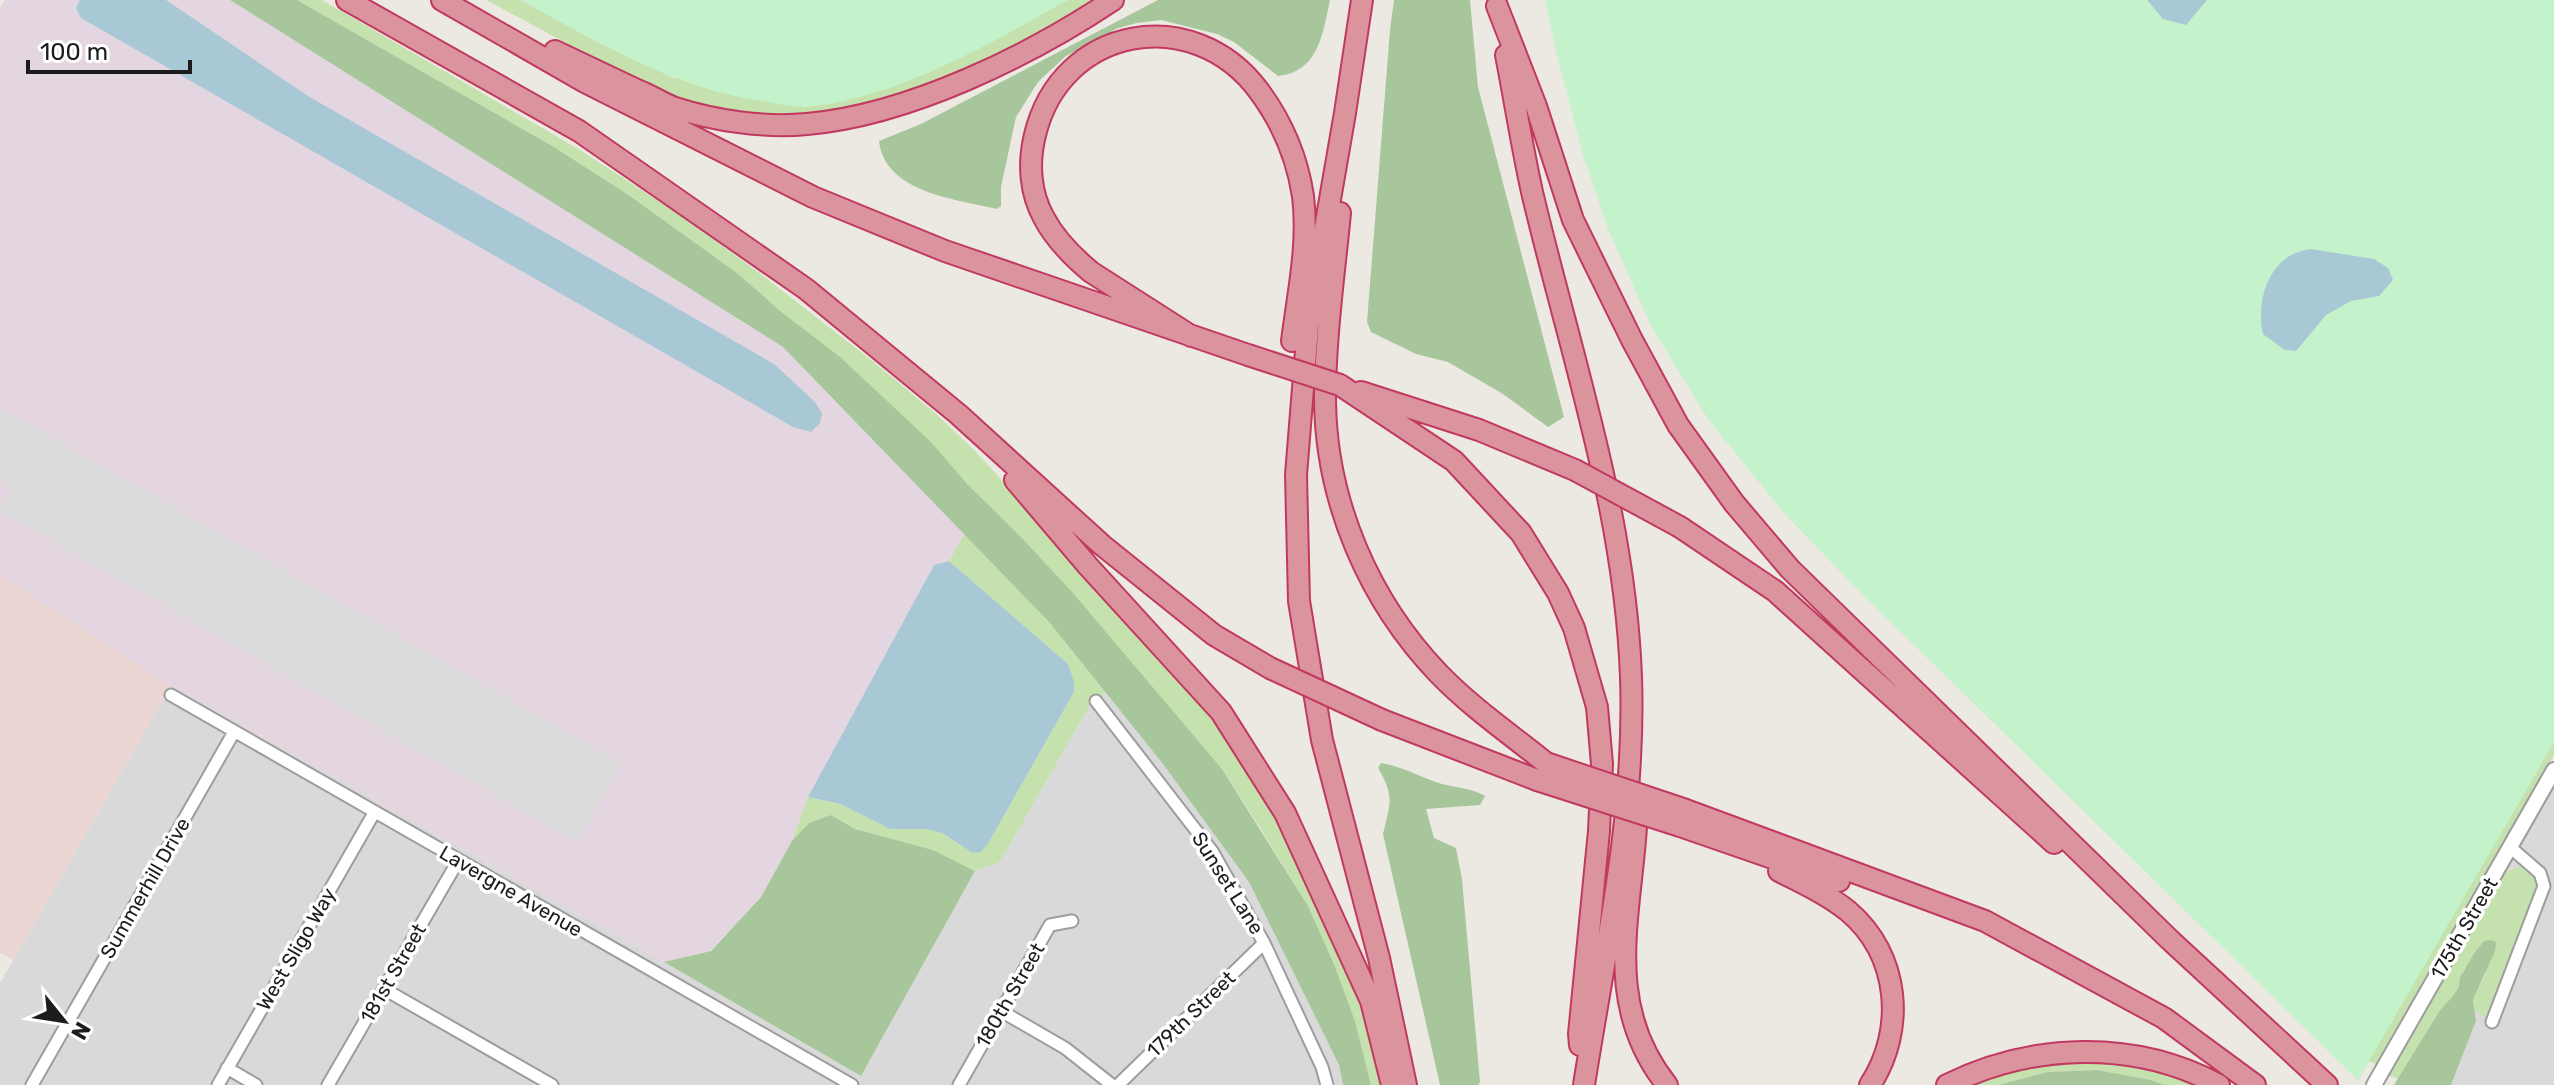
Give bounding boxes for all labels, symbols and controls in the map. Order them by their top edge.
scale bar [28,24,190,74]
text: 100 m [40,38,108,66]
street label: Summerhill Drive [95,813,195,963]
street label: Sunset Lane [1187,827,1269,939]
street label: Lavergne Avenue [435,840,587,942]
street label: 175th Street [2425,873,2503,983]
street label: West Sligo Way [251,884,341,1014]
street label: 181st Street [355,919,431,1027]
street label: 180th Street [970,938,1050,1052]
street label: 179th Street [1142,966,1240,1062]
north arrow [24,981,104,1061]
text: N [65,1017,97,1044]

